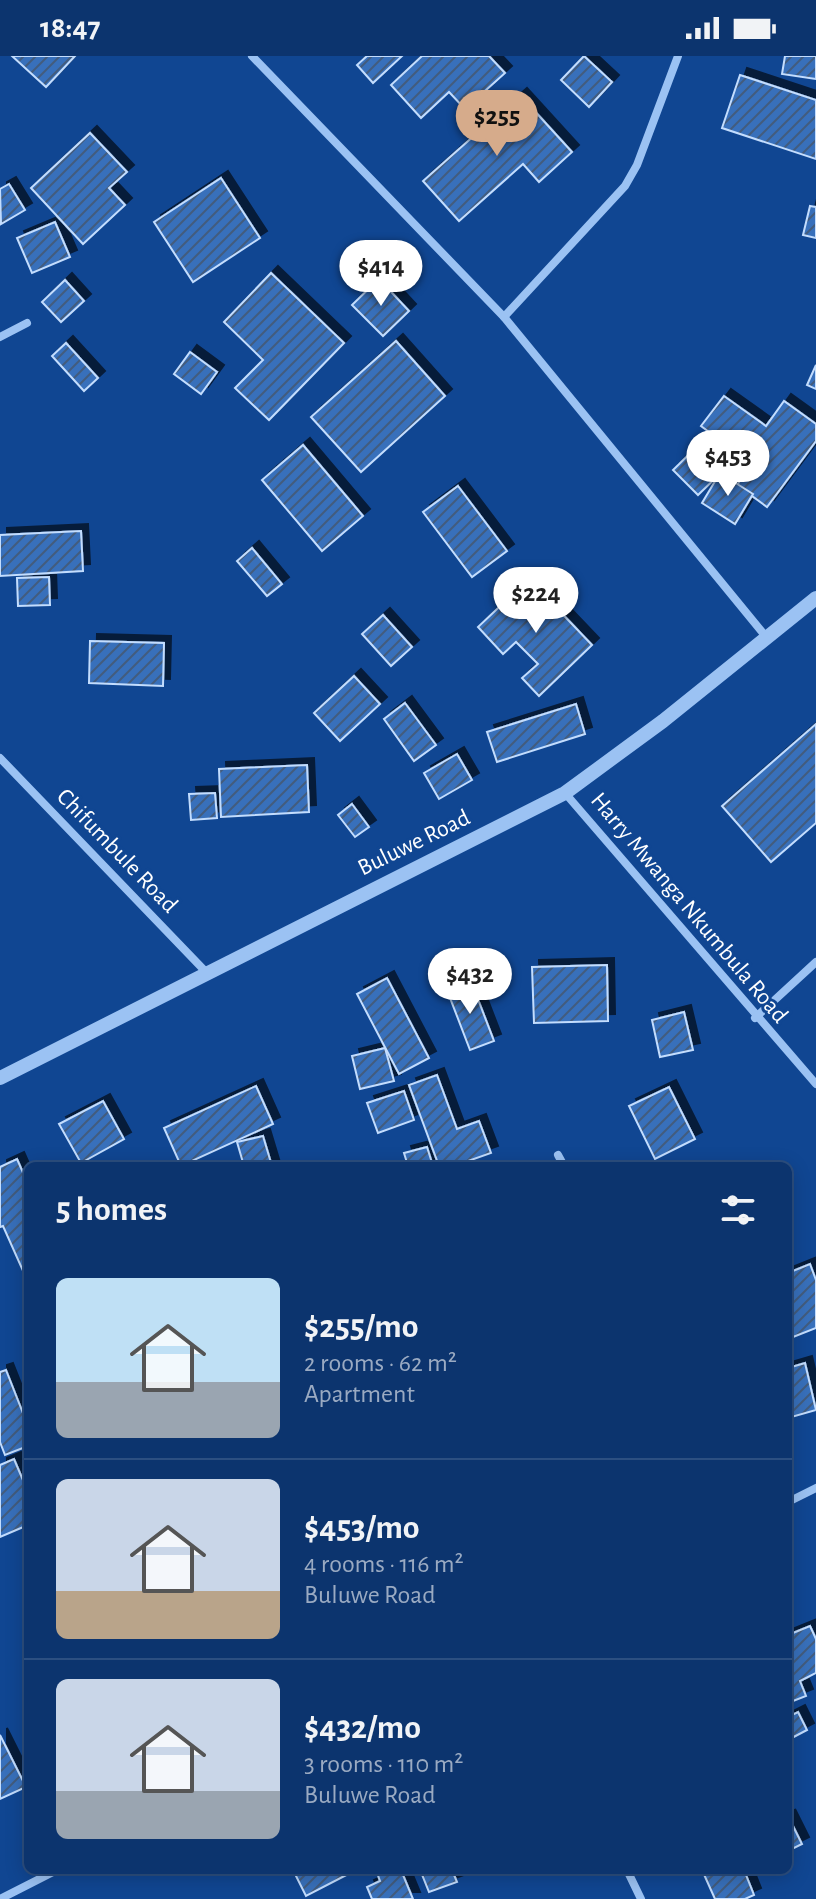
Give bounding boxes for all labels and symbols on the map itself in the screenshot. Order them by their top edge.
pin: $255 [450,90,544,158]
pin: $414 [334,240,428,308]
pin: $453 [681,430,775,498]
pin: $224 [489,567,583,635]
street label: Chifumbule Road [52,784,182,918]
street label: Harry Mwanga Nkumbula Road [586,788,792,1028]
street label: Buluwe Road [354,806,474,880]
pin: $432 [423,948,517,1016]

